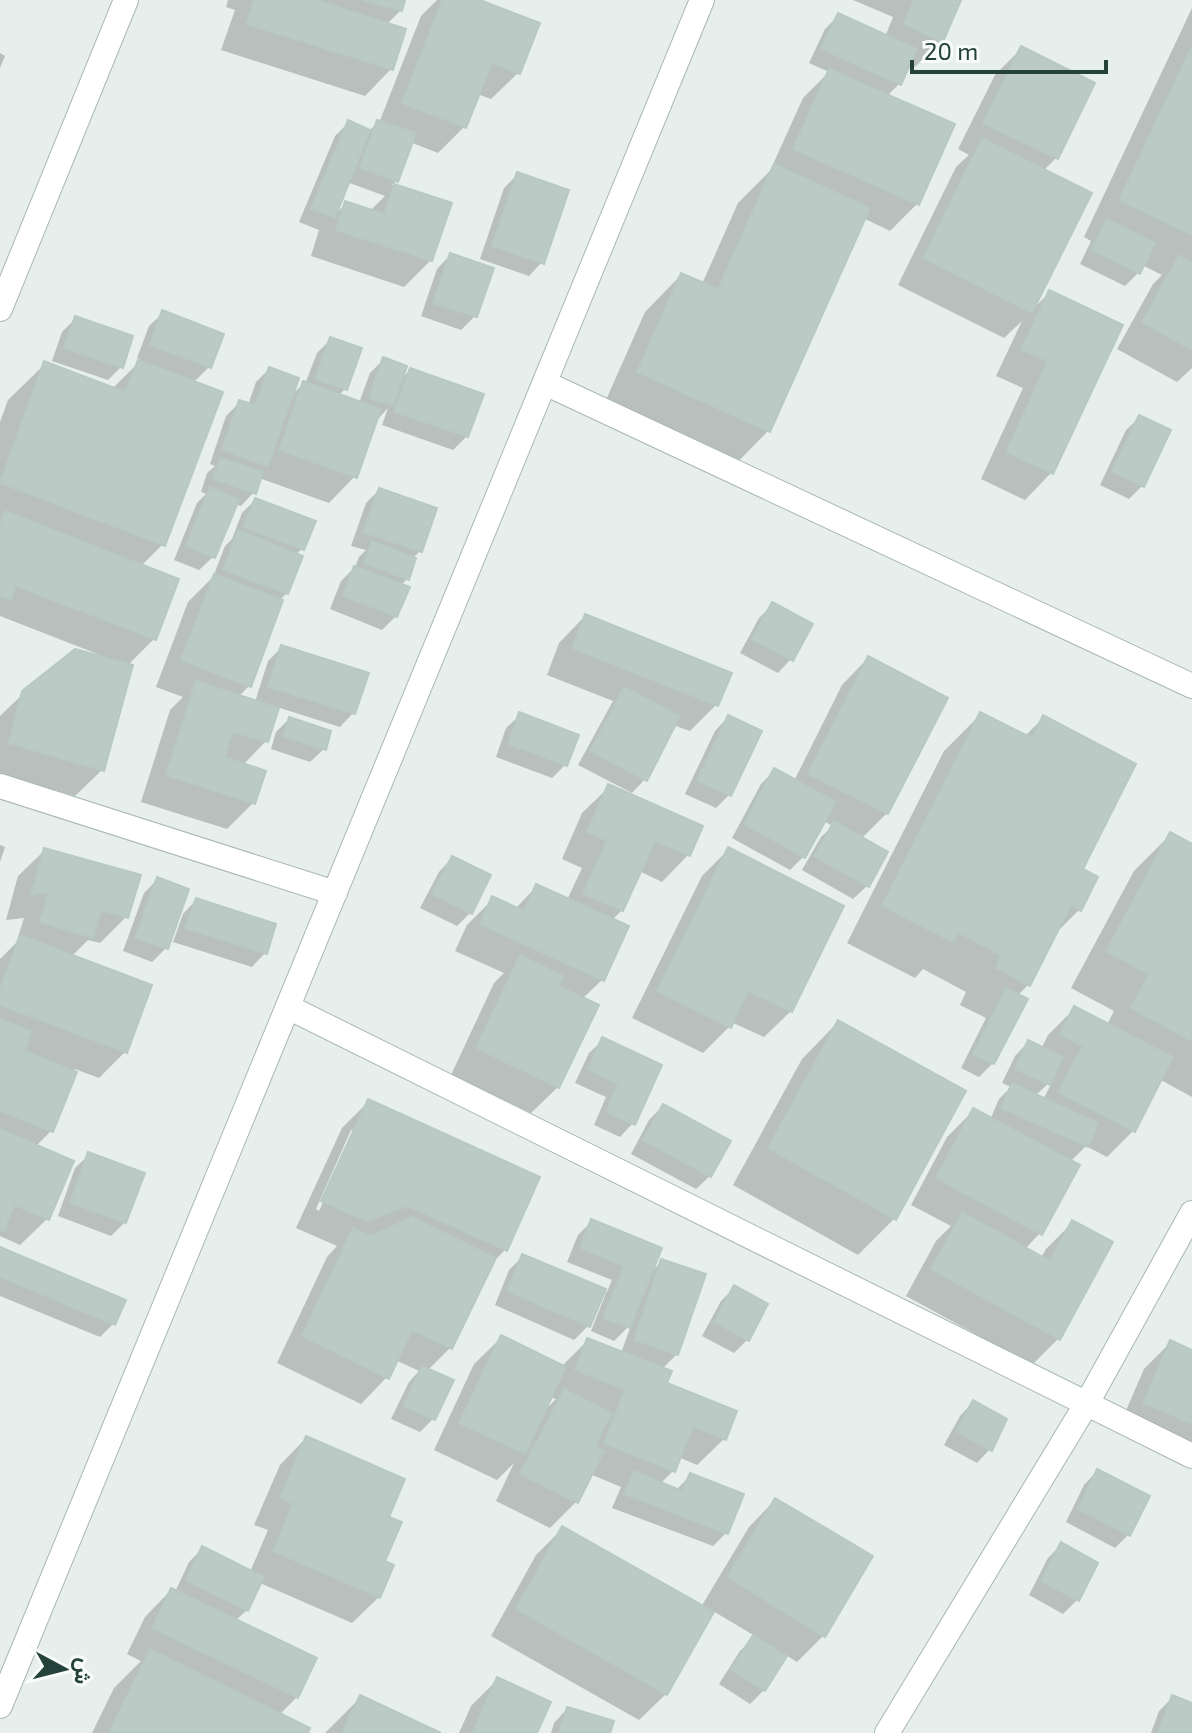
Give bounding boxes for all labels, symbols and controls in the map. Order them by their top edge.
scale bar [912,24,1106,74]
text: 20 m [924,36,978,65]
north arrow [24,1629,104,1709]
text: ش [68,1657,99,1686]

